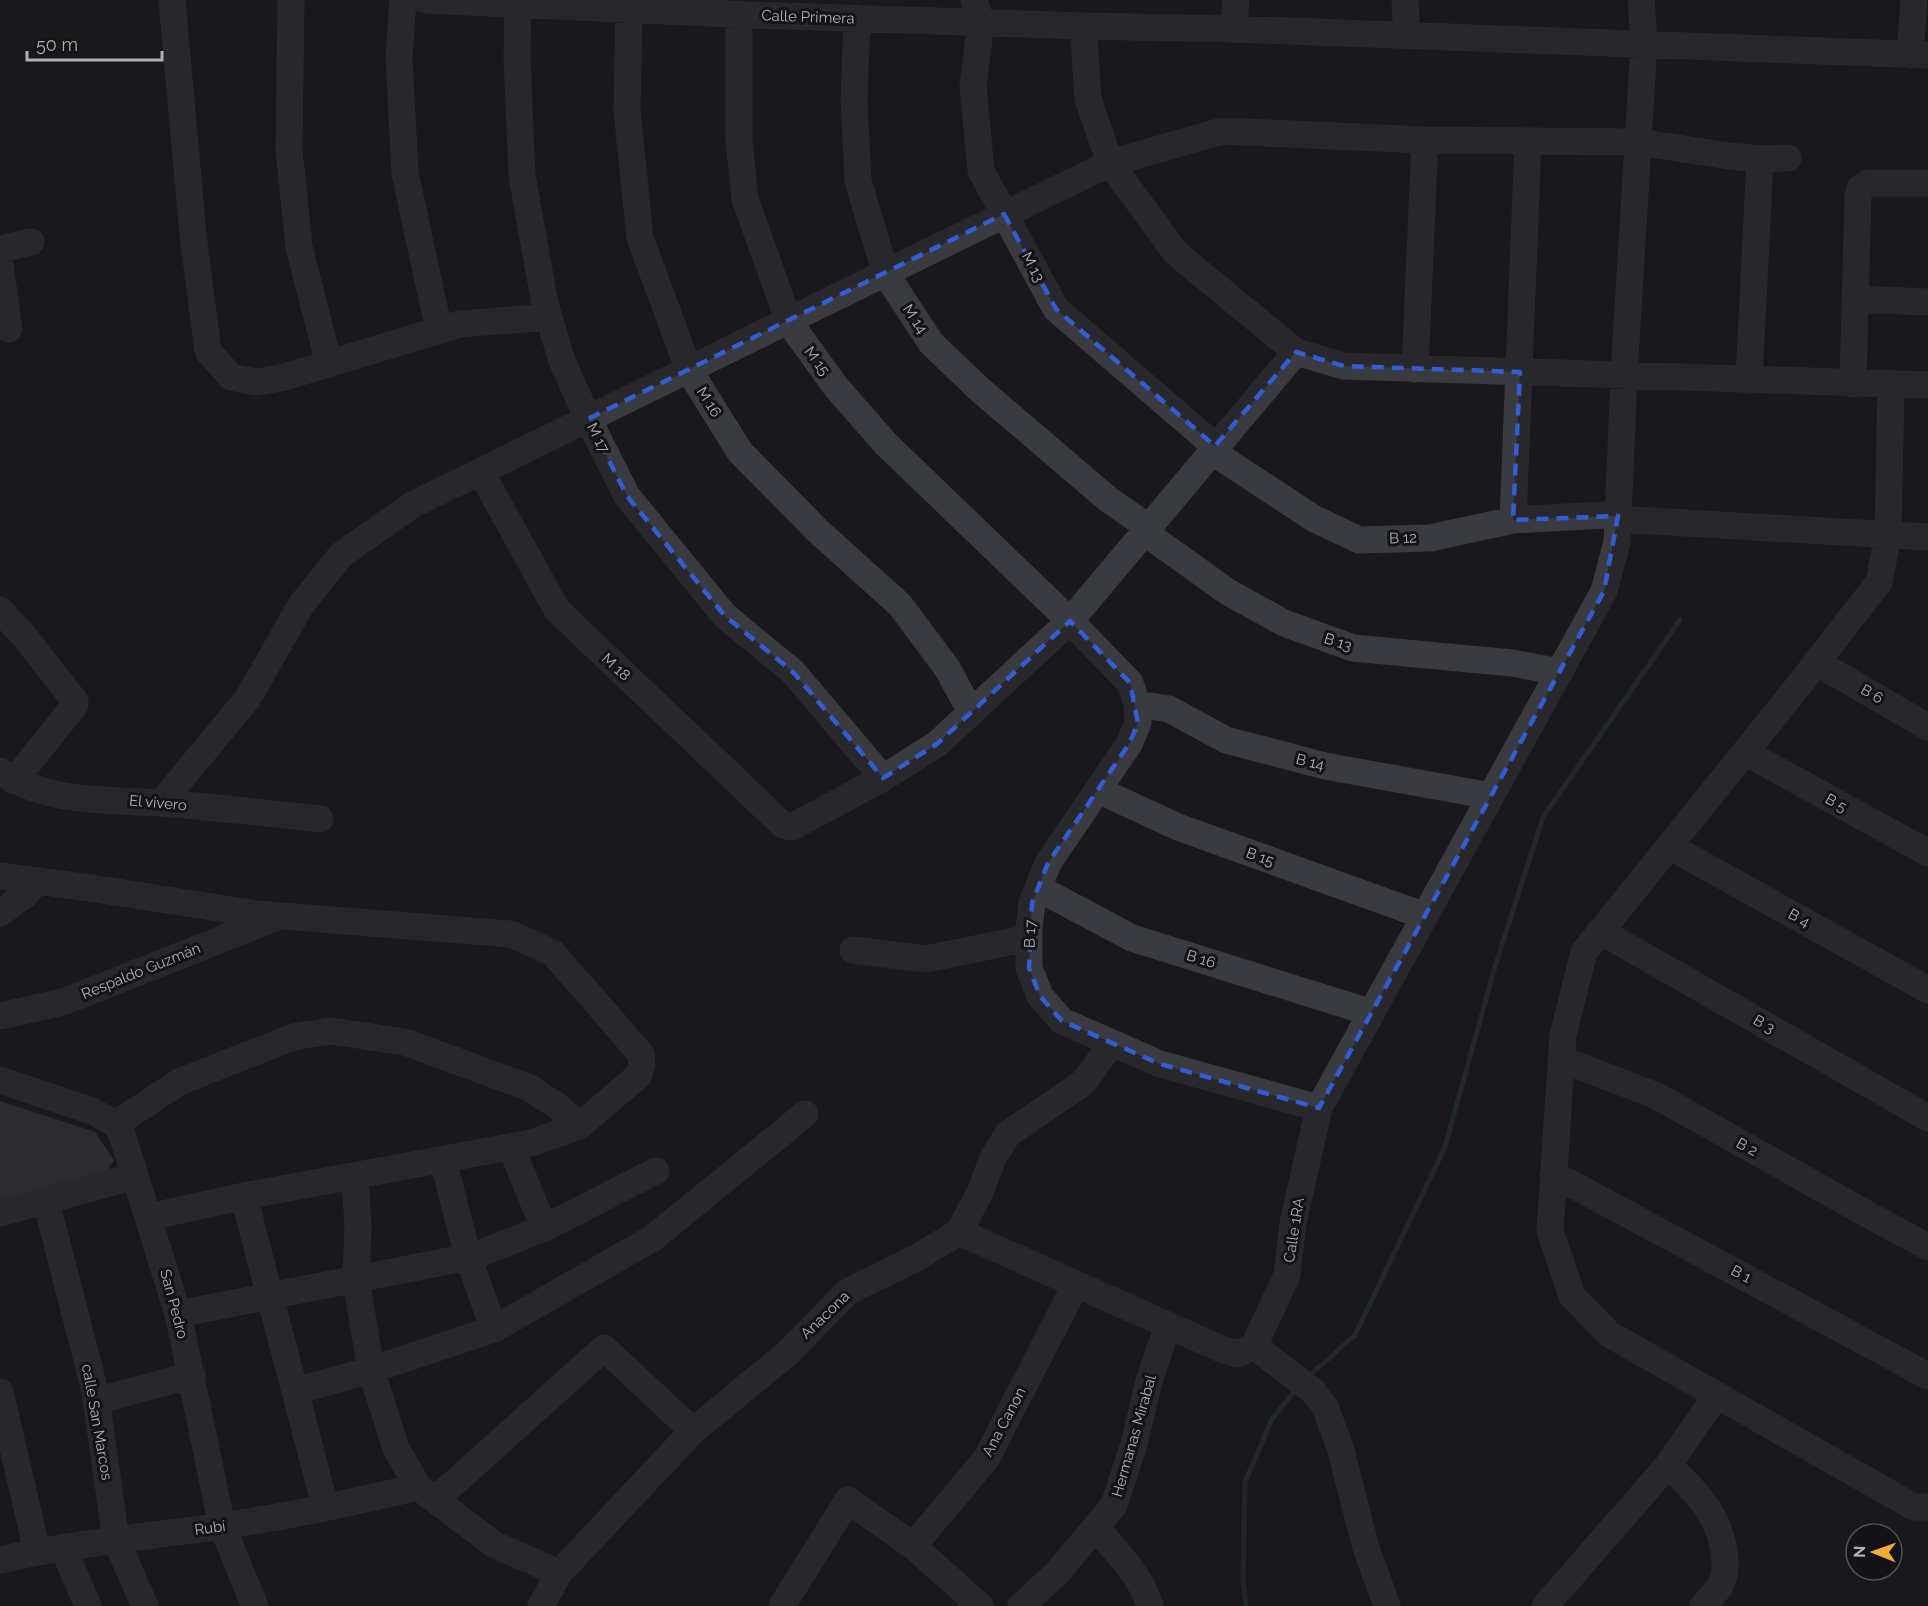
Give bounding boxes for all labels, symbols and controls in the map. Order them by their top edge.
street label: Calle Primera [761,6,855,28]
scale bar [27,24,162,62]
text: 50 m [36,34,78,55]
street label: M 13 [1018,249,1048,285]
street label: M 14 [899,301,931,337]
street label: M 15 [800,343,834,379]
street label: M 16 [693,383,725,421]
street label: M 17 [583,420,613,456]
street label: B 12 [1389,529,1418,547]
street label: B 13 [1322,629,1354,655]
street label: M 18 [598,649,634,685]
street label: B 6 [1858,680,1886,708]
street label: B 14 [1294,750,1326,774]
street label: B 5 [1822,790,1850,816]
street label: El vivero [128,792,188,814]
street label: B 15 [1244,844,1276,870]
street label: B 4 [1785,905,1813,931]
street label: B 17 [1021,920,1039,948]
street label: Respaldo Guzmán [79,939,203,1003]
street label: B 16 [1184,946,1218,972]
street label: B 3 [1750,1011,1778,1037]
street label: B 2 [1733,1134,1761,1160]
street label: Calle 1RA [1280,1196,1308,1264]
street label: B 1 [1728,1261,1755,1287]
street label: San Pedro [156,1267,192,1341]
street label: Anacona [797,1287,853,1343]
street label: calle San Marcos [78,1362,116,1482]
street label: Hermanas Mirabal [1108,1372,1160,1499]
street label: Ana Canon [978,1384,1030,1460]
street label: Rubí [193,1517,227,1539]
north arrow [1844,1522,1904,1582]
text: N [1850,1545,1869,1558]

